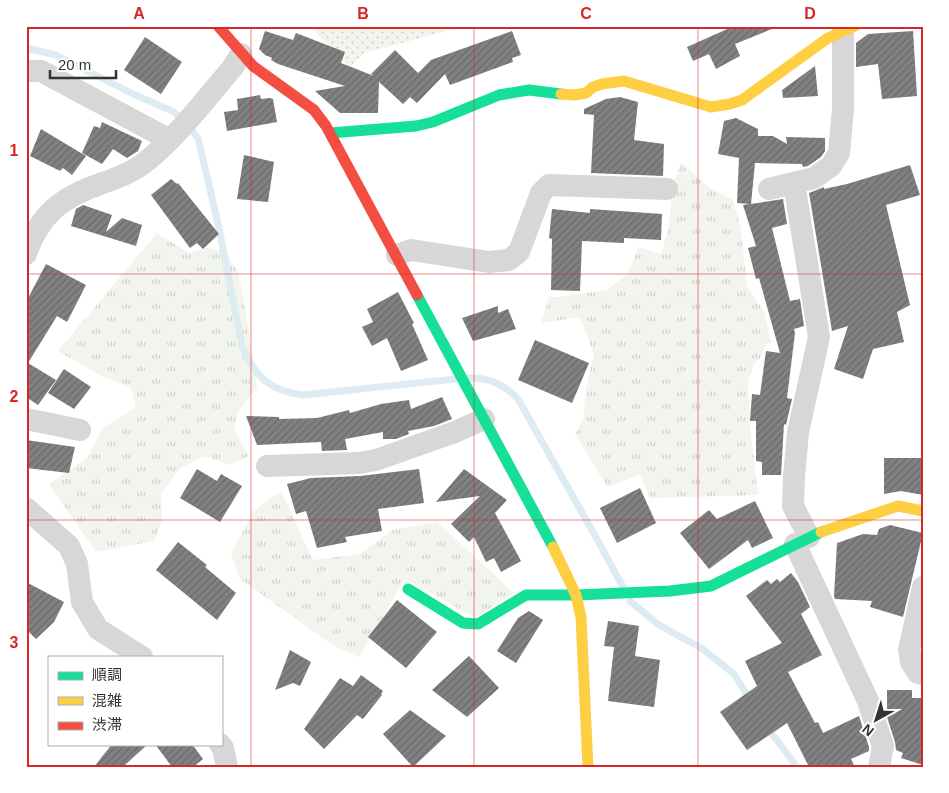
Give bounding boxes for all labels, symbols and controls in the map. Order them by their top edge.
text: A [133,5,145,22]
text: B [357,5,369,22]
text: C [580,5,592,22]
text: D [804,5,816,22]
scale bar [50,48,116,80]
text: 20 m [58,56,91,73]
text: 1 [10,142,19,159]
text: 2 [10,388,19,405]
text: 3 [10,634,19,651]
legend [48,656,222,746]
text: 順調 [92,666,122,683]
text: 混雑 [92,692,122,709]
north arrow [852,696,902,746]
text: 渋滞 [92,716,122,733]
text: N [859,721,877,740]

